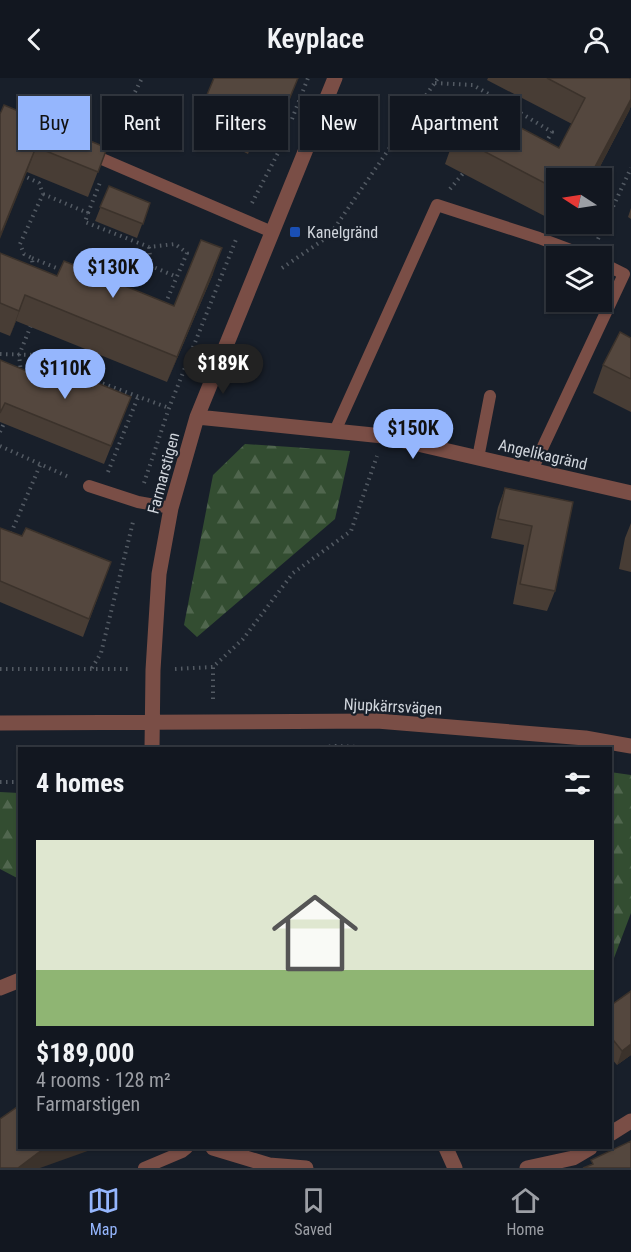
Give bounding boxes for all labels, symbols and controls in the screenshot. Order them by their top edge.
icon: back [18,23,51,56]
text: Keyplace [267,23,364,55]
icon: person [580,23,613,56]
chip: Buy [18,96,90,150]
chip: Rent [102,96,182,150]
chip: Filters [194,96,288,150]
chip: New [300,96,378,150]
chip: Apartment [390,96,520,150]
north arrow [546,168,612,234]
map controls [546,168,612,312]
place label: Kanelgränd [307,223,378,242]
marker: Kanelgränd [288,225,302,239]
button: layers [546,246,612,312]
pin: $130K [71,248,155,299]
text: $130K [87,255,139,279]
pin: $189K [181,344,265,395]
pin: $110K [23,349,107,400]
text: $189K [197,351,249,375]
text: $110K [39,356,91,380]
pin: $150K [371,409,455,460]
text: $150K [387,416,439,440]
street label: Farmarstigen [144,430,183,516]
street label: Angelikagränd [497,435,589,474]
street label: Njupkärrsvägen [343,694,443,719]
icon: filters [561,767,594,800]
text: 4 homes [36,768,124,798]
icon: home [261,879,369,987]
text: $189,000 [36,1038,134,1068]
text: 4 rooms · 128 m² [36,1068,171,1092]
text: Farmarstigen [36,1092,140,1116]
tab: Map [87,1184,120,1239]
tab: Saved [294,1184,332,1239]
tab: Home [506,1184,544,1239]

